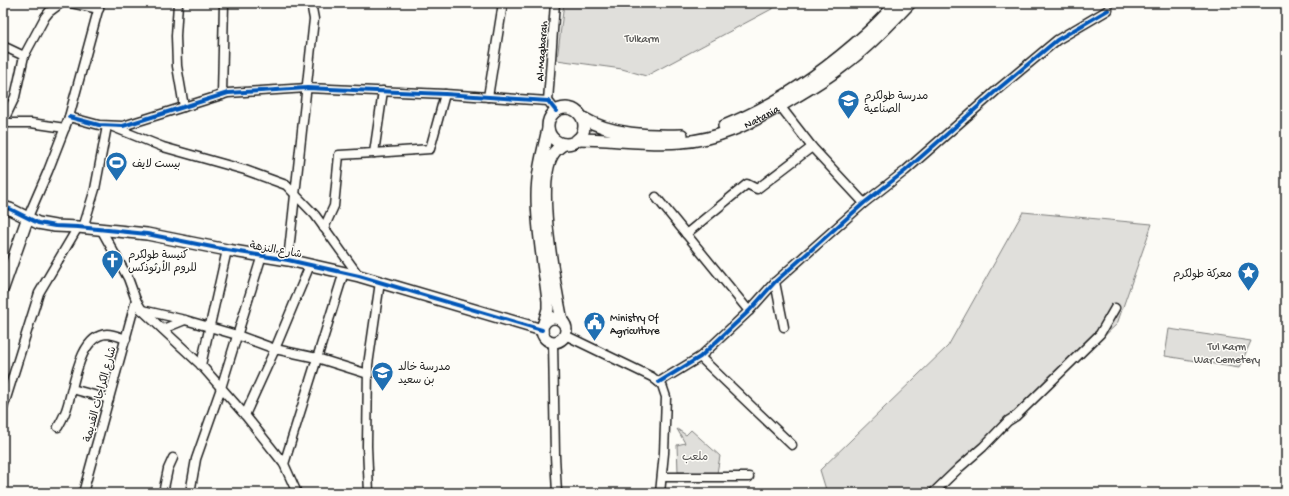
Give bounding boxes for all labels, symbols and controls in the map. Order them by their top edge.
street label: Al-Maqbarah [535,20,551,82]
park label: Tulkarm [624,34,659,46]
school or university icon: مدرسة طولكرم الصناعية [835,88,861,121]
place label: مدرسة طولكرم الصناعية [864,90,928,116]
street label: Natania [743,103,782,132]
sports icon: بيست لايف [104,150,130,183]
place label: بيست لايف [132,158,180,171]
street label: شارع النزهة [248,239,303,262]
church icon: كنيسة طولكرم للروم الأرثوذكس [100,247,126,280]
place label: كنيسة طولكرم للروم الأرثوذكس [128,249,197,276]
place icon: معركة طولكرم [1235,260,1261,293]
place label: معركة طولكرم [1173,268,1232,282]
public building icon: Ministry Of Agriculture [582,310,608,343]
place label: Ministry Of Agriculture [610,312,660,338]
park label: Tul Karm War Cemetery [1194,342,1261,367]
street label: شارع الكراجات القديمة [81,345,120,444]
school or university icon: مدرسة خالد بن سعيد [370,359,396,392]
place label: مدرسة خالد بن سعيد [398,361,450,387]
park label: ملعب [682,451,708,464]

